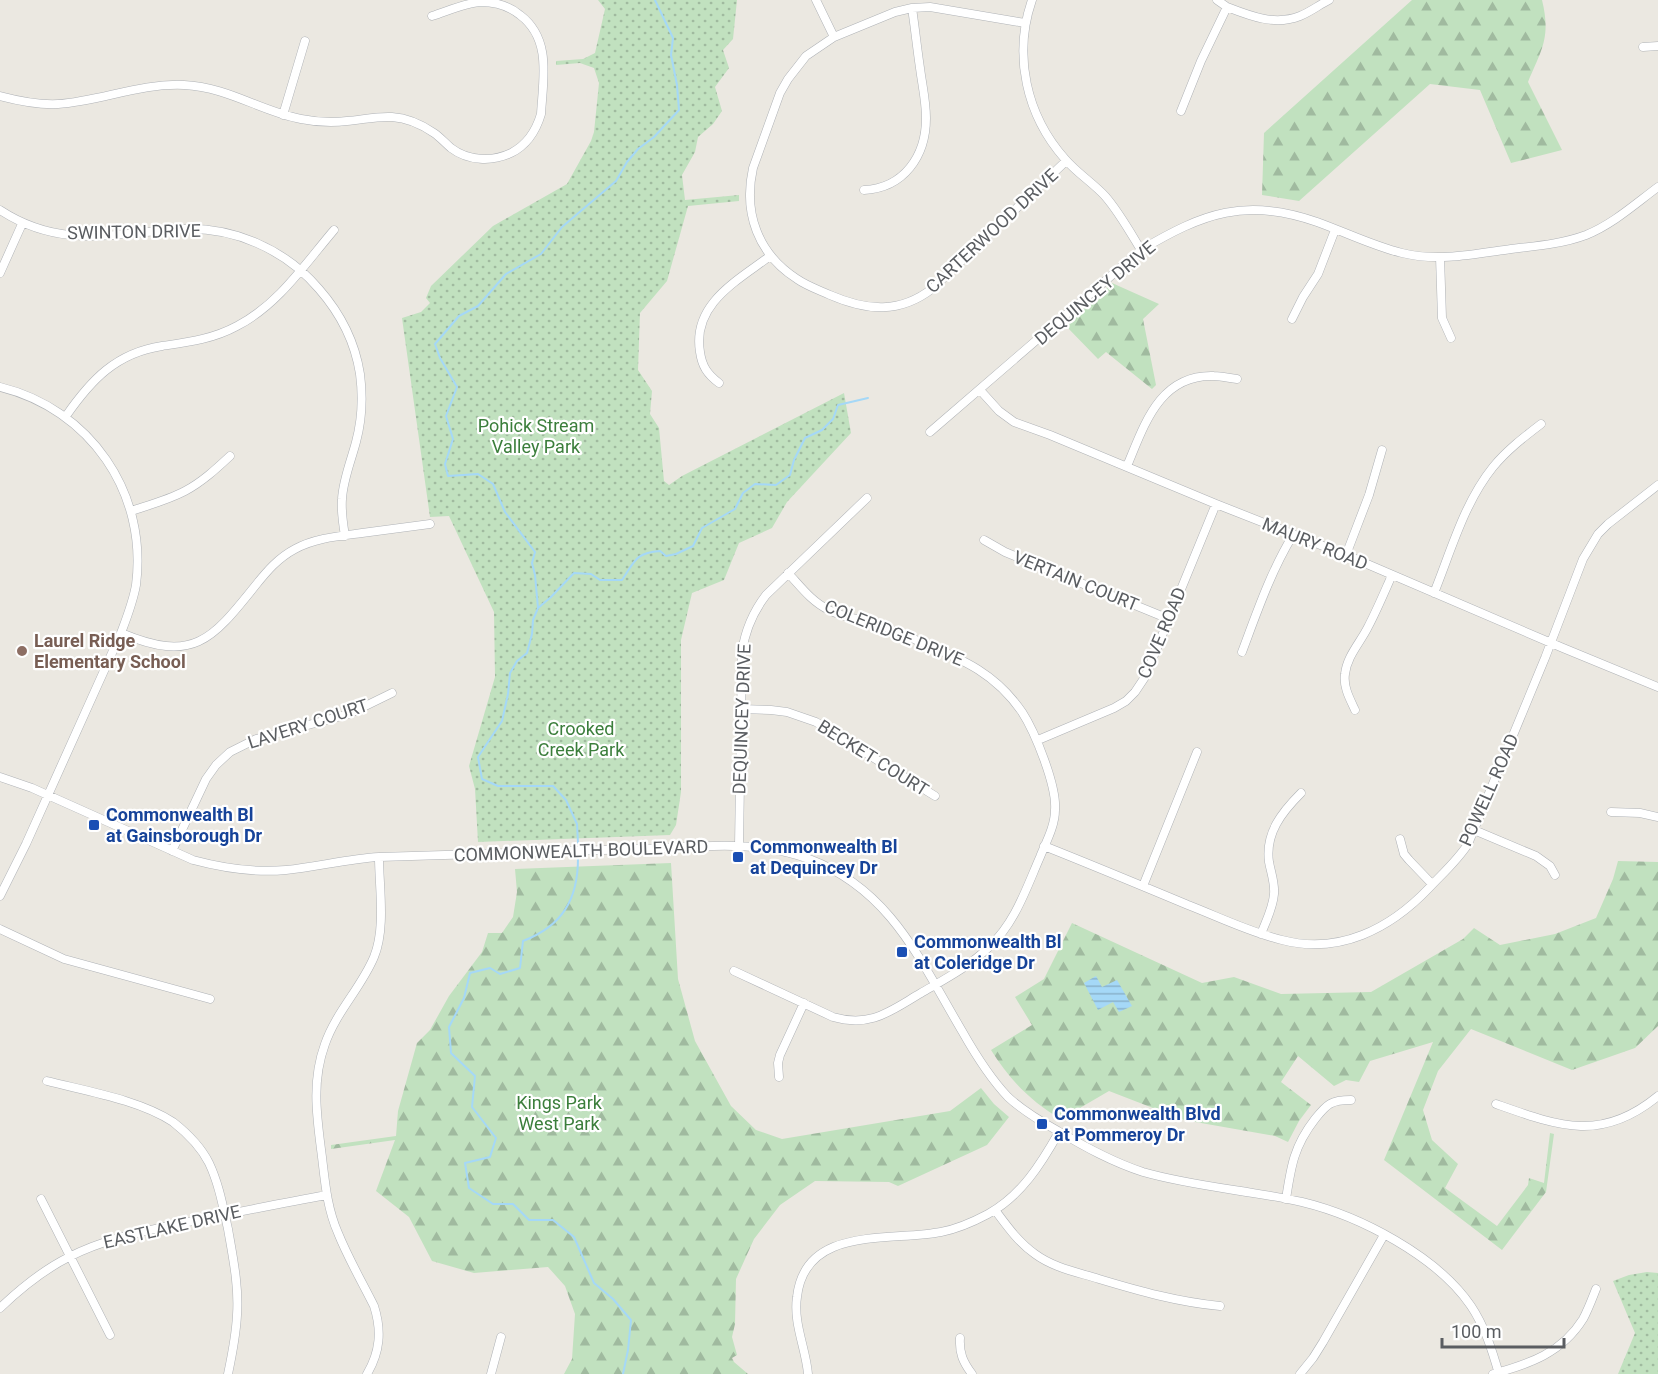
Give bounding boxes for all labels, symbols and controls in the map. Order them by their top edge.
street label: CARTERWOOD DRIVE [921,164,1062,297]
street label: SWINTON DRIVE [67,220,201,243]
street label: DEQUINCEY DRIVE [1030,236,1159,349]
park label: Pohick Stream Valley Park [478,415,594,457]
street label: MAURY ROAD [1259,513,1371,574]
street label: VERTAIN COURT [1011,546,1142,615]
street label: COVE ROAD [1133,584,1190,682]
street label: COLERIDGE DRIVE [822,595,967,670]
place label: Laurel Ridge Elementary School [34,630,186,672]
street label: DEQUINCEY DRIVE [728,643,755,795]
marker: Laurel Ridge Elementary School [15,644,29,658]
street label: LAVERY COURT [245,694,371,753]
street label: BECKET COURT [814,715,933,800]
park label: Crooked Creek Park [538,718,625,760]
street label: POWELL ROAD [1454,730,1523,849]
place label: Commonwealth Bl at Gainsborough Dr [106,804,263,846]
marker: Commonwealth Bl at Gainsborough Dr [87,818,101,832]
street label: COMMONWEALTH BOULEVARD [453,836,709,865]
place label: Commonwealth Bl at Dequincey Dr [750,836,898,878]
marker: Commonwealth Bl at Dequincey Dr [731,850,745,864]
place label: Commonwealth Bl at Coleridge Dr [914,931,1062,973]
marker: Commonwealth Bl at Coleridge Dr [895,945,909,959]
park label: Kings Park West Park [516,1092,603,1134]
place label: Commonwealth Blvd at Pommeroy Dr [1054,1103,1221,1145]
marker: Commonwealth Blvd at Pommeroy Dr [1035,1117,1049,1131]
street label: EASTLAKE DRIVE [101,1200,243,1253]
scale bar [1442,1311,1564,1349]
text: 100 m [1451,1321,1502,1342]

